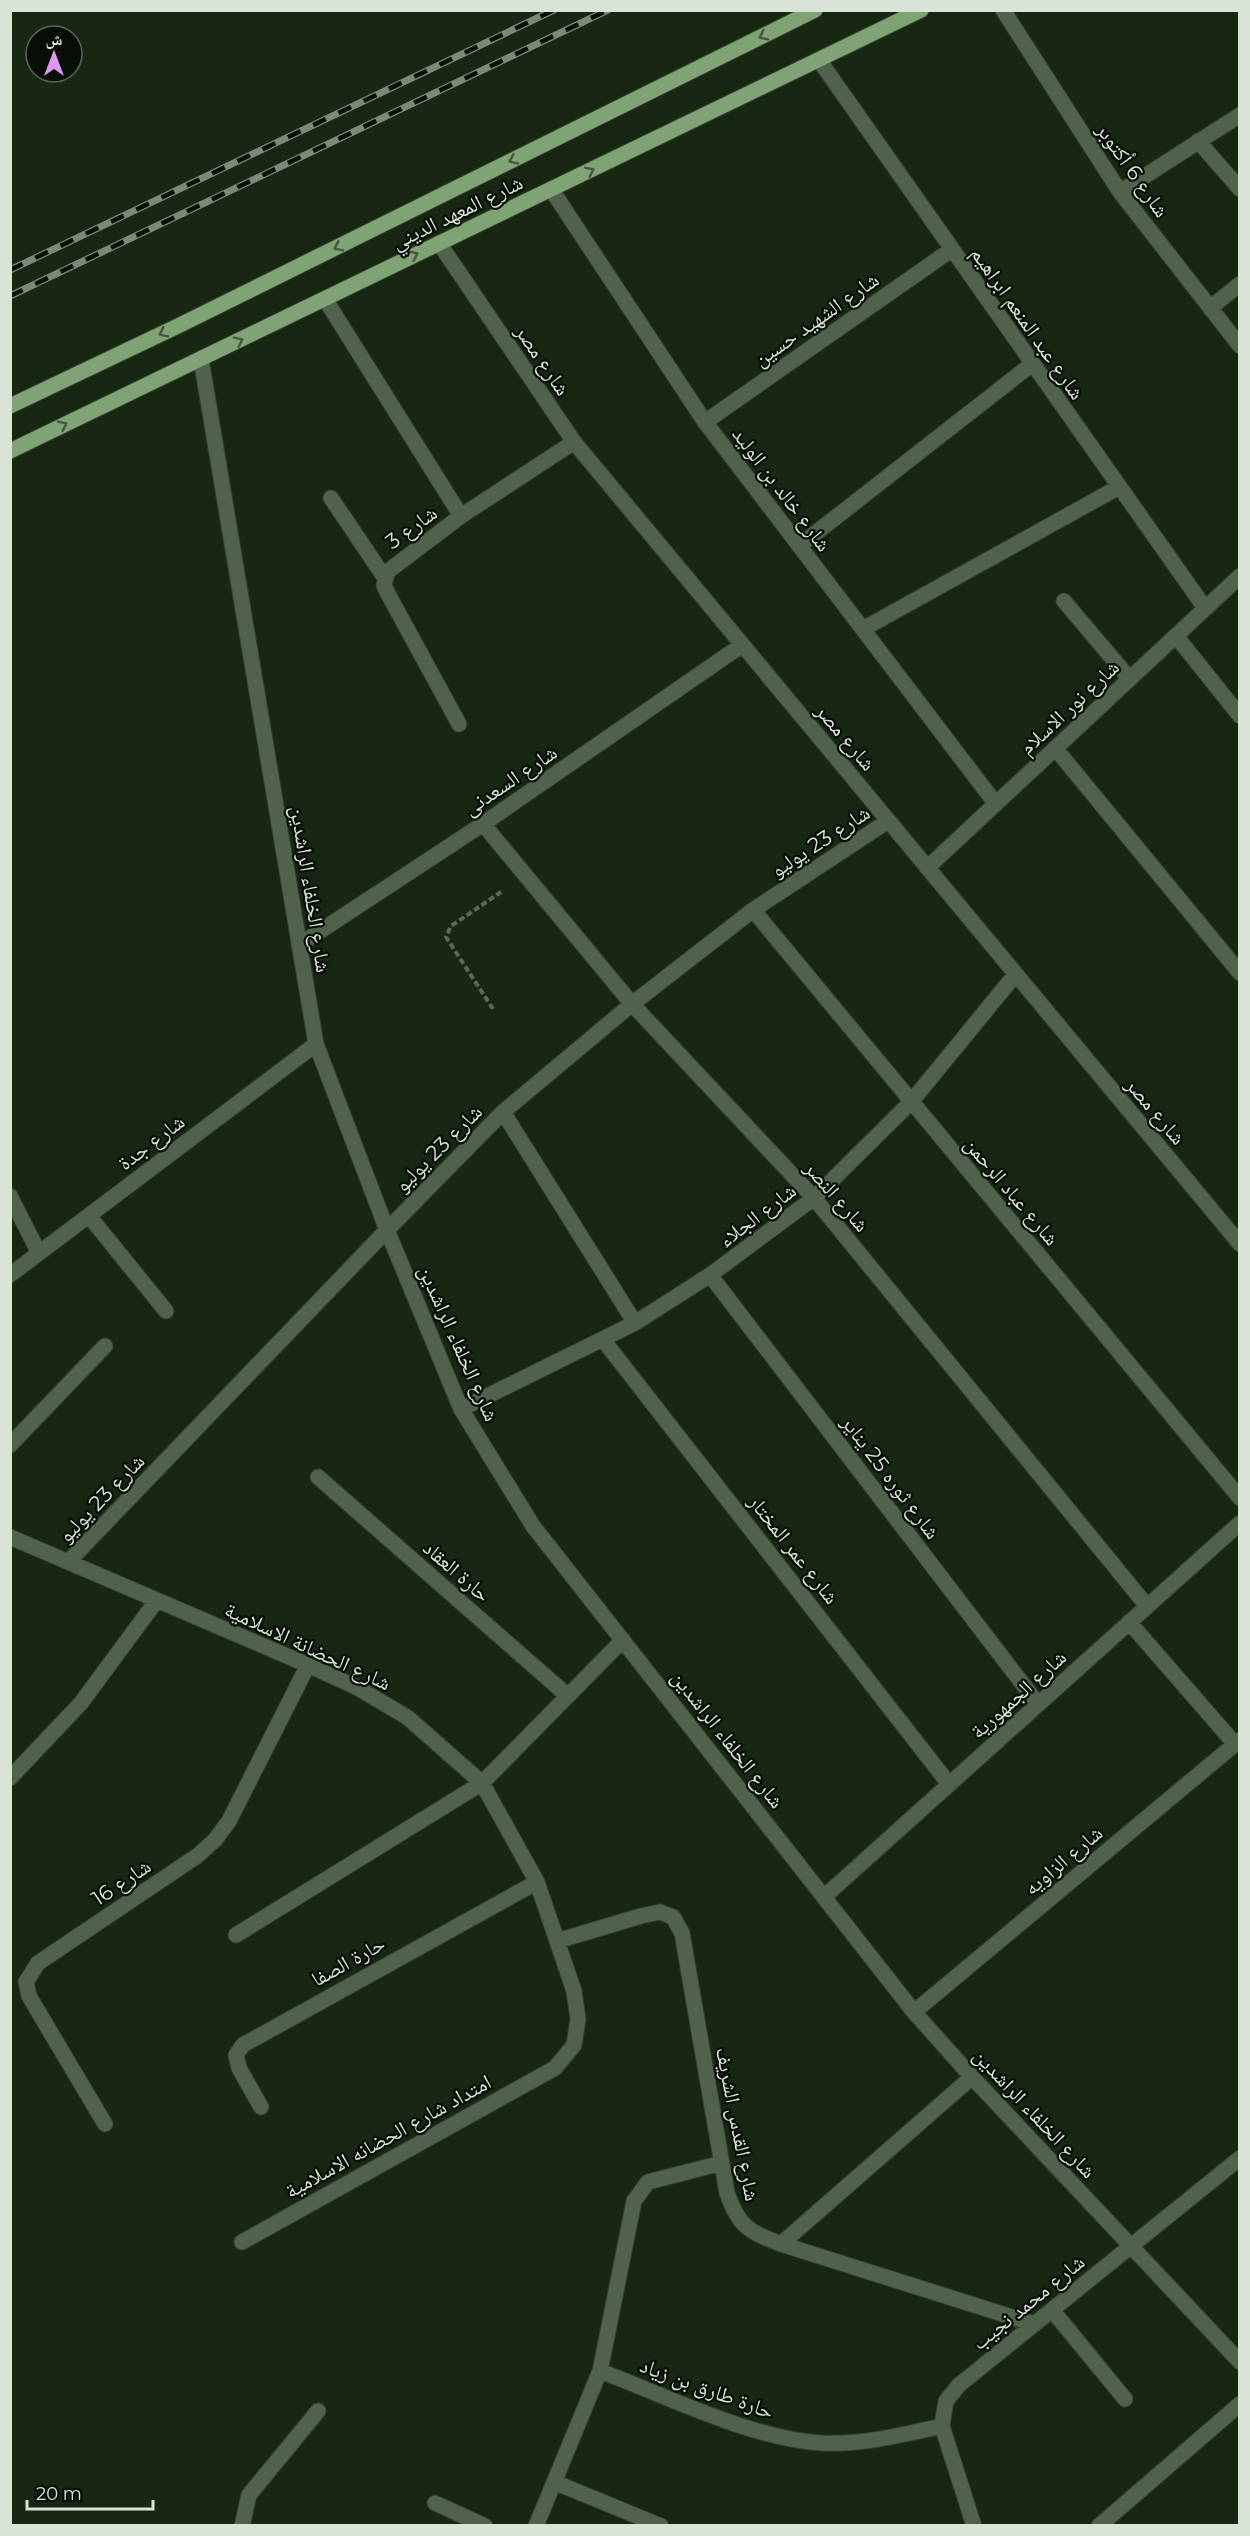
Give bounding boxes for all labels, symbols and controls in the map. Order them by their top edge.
north arrow [24,24,84,84]
one-way arrow [758,29,769,41]
text: ش [46,30,63,49]
street label: شارع 6 أكتوبر [1090,117,1175,222]
one-way arrow [508,153,519,165]
one-way arrow [583,166,594,178]
street label: شارع المعهد الديني [387,169,529,258]
one-way arrow [334,240,344,251]
street label: شارع عبد المنعم ابراهيم [964,242,1090,405]
one-way arrow [408,251,419,263]
street label: شارع الشهيد حسين [749,267,884,372]
street label: شارع مصر [509,319,576,401]
one-way arrow [159,326,170,338]
one-way arrow [232,336,243,348]
one-way arrow [57,421,68,433]
street label: شارع خالد بن الوليد [726,422,837,557]
street label: شارع 3 [380,500,442,555]
street label: شارع نور الاسلام [1014,654,1125,761]
street label: شارع مصر [809,698,881,776]
street label: شارع السعدنى [458,740,562,821]
street label: شارع 23 يوليو [766,800,875,883]
street label: شارع الخلفاء الراشدين [285,804,337,974]
street label: شارع مصر [1119,1072,1191,1150]
street label: شارع 23 يوليو [389,1099,488,1198]
street label: شارع جدة [113,1109,190,1176]
street label: شارع عباد الرحمن [959,1132,1065,1251]
street label: شارع النصر [798,1155,875,1237]
street label: شارع الجلاء [713,1178,801,1253]
street label: شارع الخلفاء الراشدين [412,1261,505,1425]
street label: شارع ثوره 25 يناير [835,1409,946,1544]
street label: شارع 23 يوليو [53,1448,150,1548]
street label: شارع عمر المختار [742,1489,844,1609]
street label: حارة العقاد [418,1535,496,1607]
street label: شارع الحضانة الاسلامية [221,1597,395,1696]
street label: شارع الجمهورية [965,1645,1072,1744]
street label: شارع الخلفاء الراشدين [666,1665,790,1814]
street label: شارع الزاويه [1019,1820,1108,1901]
street label: شارع 16 [87,1853,156,1912]
street label: حارة الصفا [307,1931,389,1991]
street label: شارع الخلفاء الراشدين [968,2043,1102,2184]
street label: شارع القدس الشريف [710,2045,765,2203]
street label: امتداد شارع الحضانه الاسلامية [281,2069,496,2204]
street label: شارع محمد نجيب [967,2249,1090,2356]
street label: حارة طارق بن زياد [637,2352,777,2425]
scale bar [27,2473,153,2511]
text: 20 m [36,2483,82,2505]

